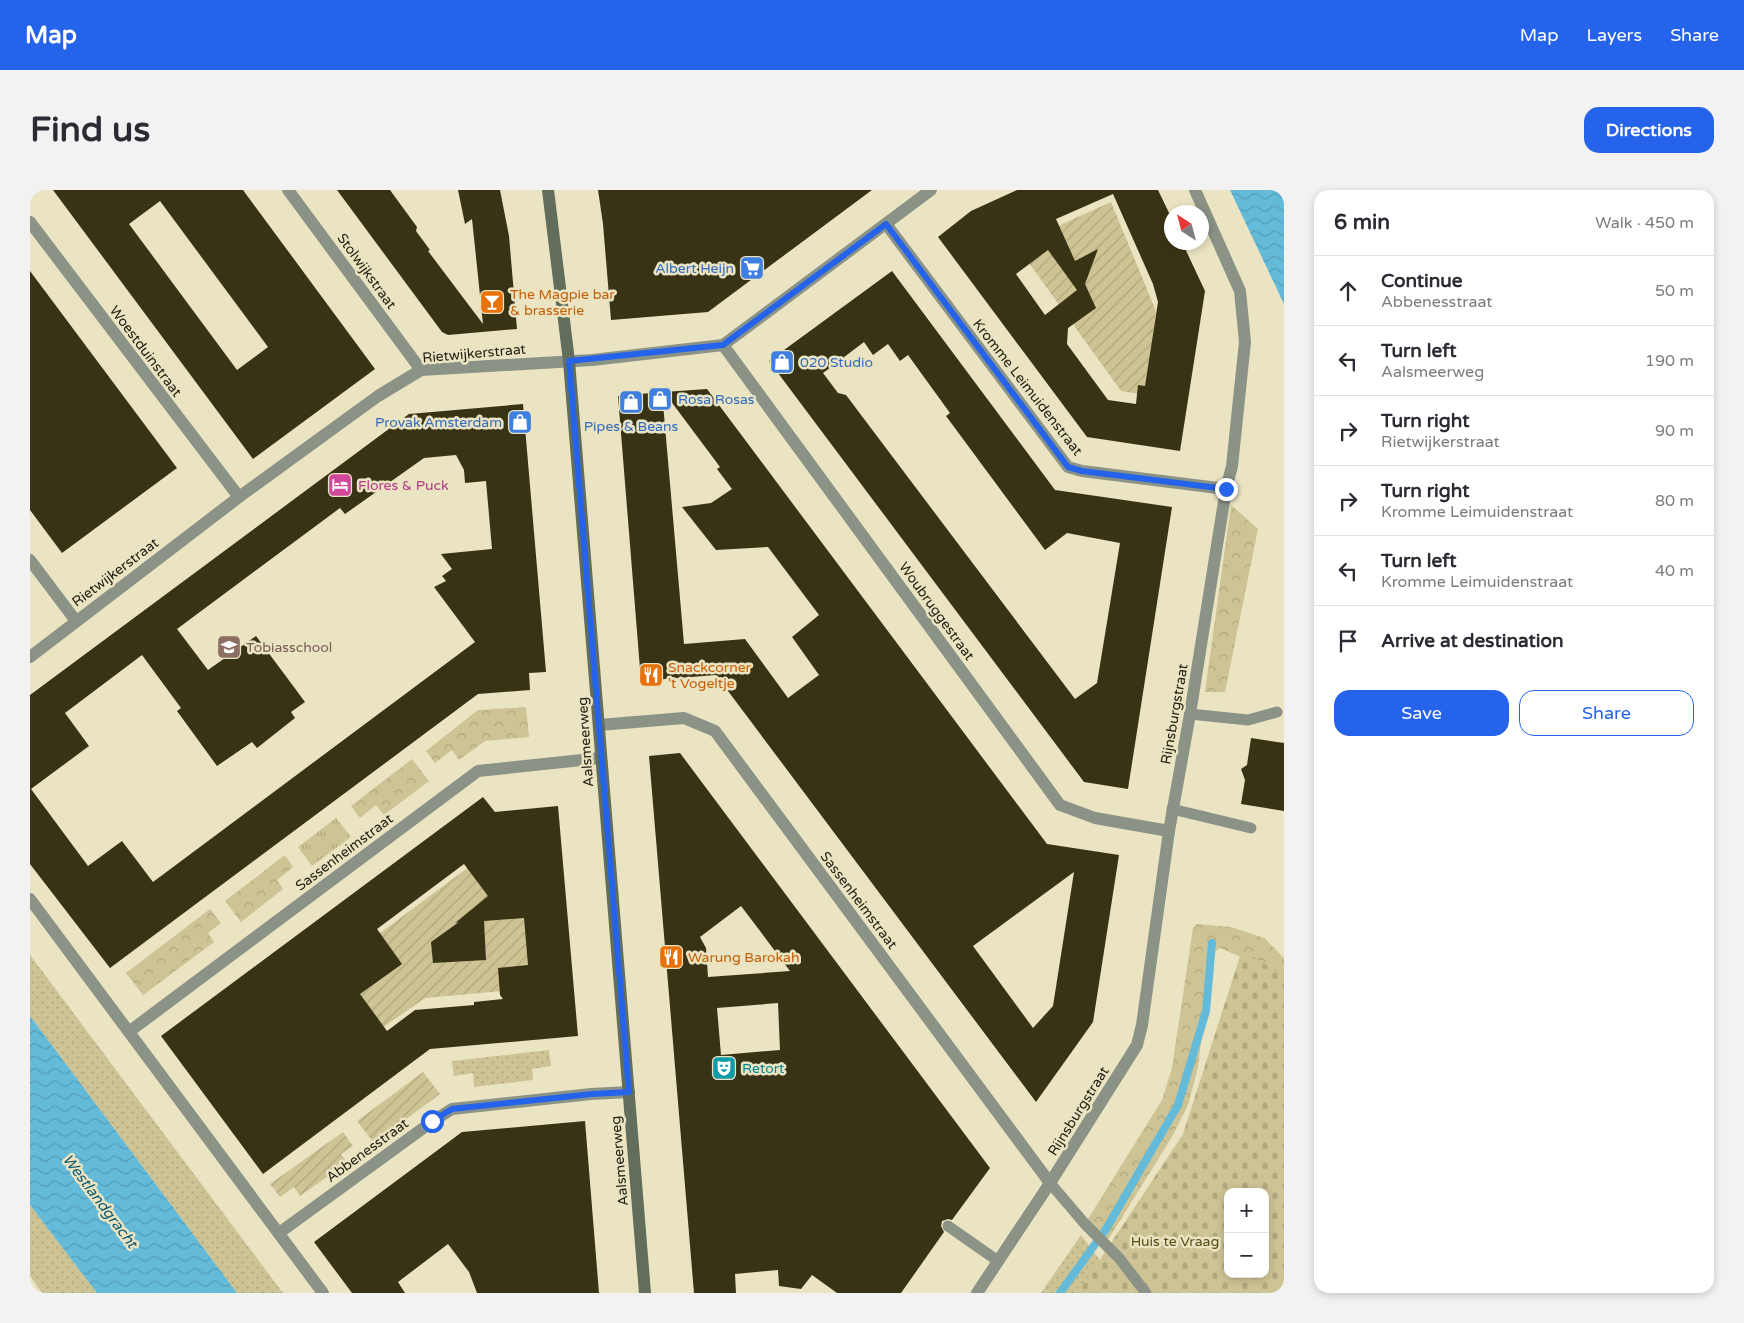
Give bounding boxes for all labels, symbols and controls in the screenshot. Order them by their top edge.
text: Map [25,21,77,50]
text: Map [1520,24,1559,46]
text: Layers [1587,24,1642,46]
text: Share [1670,24,1719,46]
button: Directions [1584,107,1714,153]
text: Find us [30,109,150,151]
north arrow [1164,205,1209,250]
text: 6 min [1334,210,1390,235]
text: Walk · 450 m [1595,213,1694,233]
street label: Stolwijkstraat [333,230,400,313]
supermarket icon: Albert Heijn [739,255,765,281]
place label: Albert Heijn [655,260,734,277]
text: Continue [1381,270,1463,292]
icon: ahead [1334,277,1362,305]
text: 50 m [1655,281,1694,301]
place label: The Magpie bar & brasserie [510,286,615,319]
bar icon: The Magpie bar & brasserie [479,289,505,315]
text: Abbenesstraat [1381,292,1492,312]
street label: Woestduinstraat [106,302,186,401]
street label: Kromme Leimuidenstraat [969,316,1086,459]
street label: Rietwijkerstraat [422,340,527,366]
text: Turn left [1381,340,1457,362]
icon: left [1334,347,1362,375]
shop icon: 020 Studio [769,349,795,375]
text: 190 m [1645,351,1694,371]
place label: 020 Studio [800,354,873,371]
text: Aalsmeerweg [1381,362,1484,382]
shop icon: Rosa Rosas [647,386,673,412]
shop icon: Pipes & Beans [618,389,644,415]
place label: Rosa Rosas [678,391,755,408]
shop icon: Provak Amsterdam [507,409,533,435]
text: Turn right [1381,410,1469,432]
place label: Provak Amsterdam [375,414,502,431]
icon: right [1334,417,1362,445]
place label: Pipes & Beans [584,418,679,435]
text: 90 m [1655,421,1694,441]
text: Rietwijkerstraat [1381,432,1500,452]
hotel icon: Flores & Puck [327,472,353,498]
place label: Flores & Puck [358,477,449,494]
route end [1215,478,1238,501]
text: Turn right [1381,480,1469,502]
icon: right [1334,487,1362,515]
text: 80 m [1655,491,1694,511]
text: Kromme Leimuidenstraat [1381,502,1573,522]
street label: Rietwijkerstraat [69,534,162,610]
text: Turn left [1381,550,1457,572]
icon: left [1334,557,1362,585]
street label: Woubruggestraat [895,559,978,664]
text: 40 m [1655,561,1694,581]
text: Kromme Leimuidenstraat [1381,572,1573,592]
icon: arrive [1334,627,1362,655]
text: Arrive at destination [1381,630,1564,652]
school or university icon: Tobiasschool [216,634,242,660]
place label: Tobiasschool [246,639,332,656]
place label: Snackcorner 't Vogeltje [668,659,752,692]
restaurant icon: Snackcorner 't Vogeltje [638,662,664,688]
street label: Rijnsburgstraat [1157,662,1192,766]
button: Save [1334,690,1509,736]
button: Share [1519,690,1694,736]
street label: Aalsmeerweg [574,696,597,788]
street label: Sassenheimstraat [292,810,397,895]
street label: Sassenheimstraat [816,848,901,953]
restaurant icon: Warung Barokah [658,944,684,970]
place label: Warung Barokah [688,949,799,966]
theatre icon: Retort [711,1055,737,1081]
place label: Retort [742,1060,785,1077]
street label: Rijnsburgstraat [1044,1063,1113,1159]
route start [421,1110,444,1133]
street label: Abbenesstraat [323,1115,412,1186]
street label: Aalsmeerweg [607,1115,632,1207]
water label: Westlandgracht [59,1150,143,1253]
map controls [1224,1188,1269,1278]
button: + [1224,1188,1269,1233]
park label: Huis te Vraag [1131,1233,1219,1250]
button: − [1224,1233,1269,1278]

